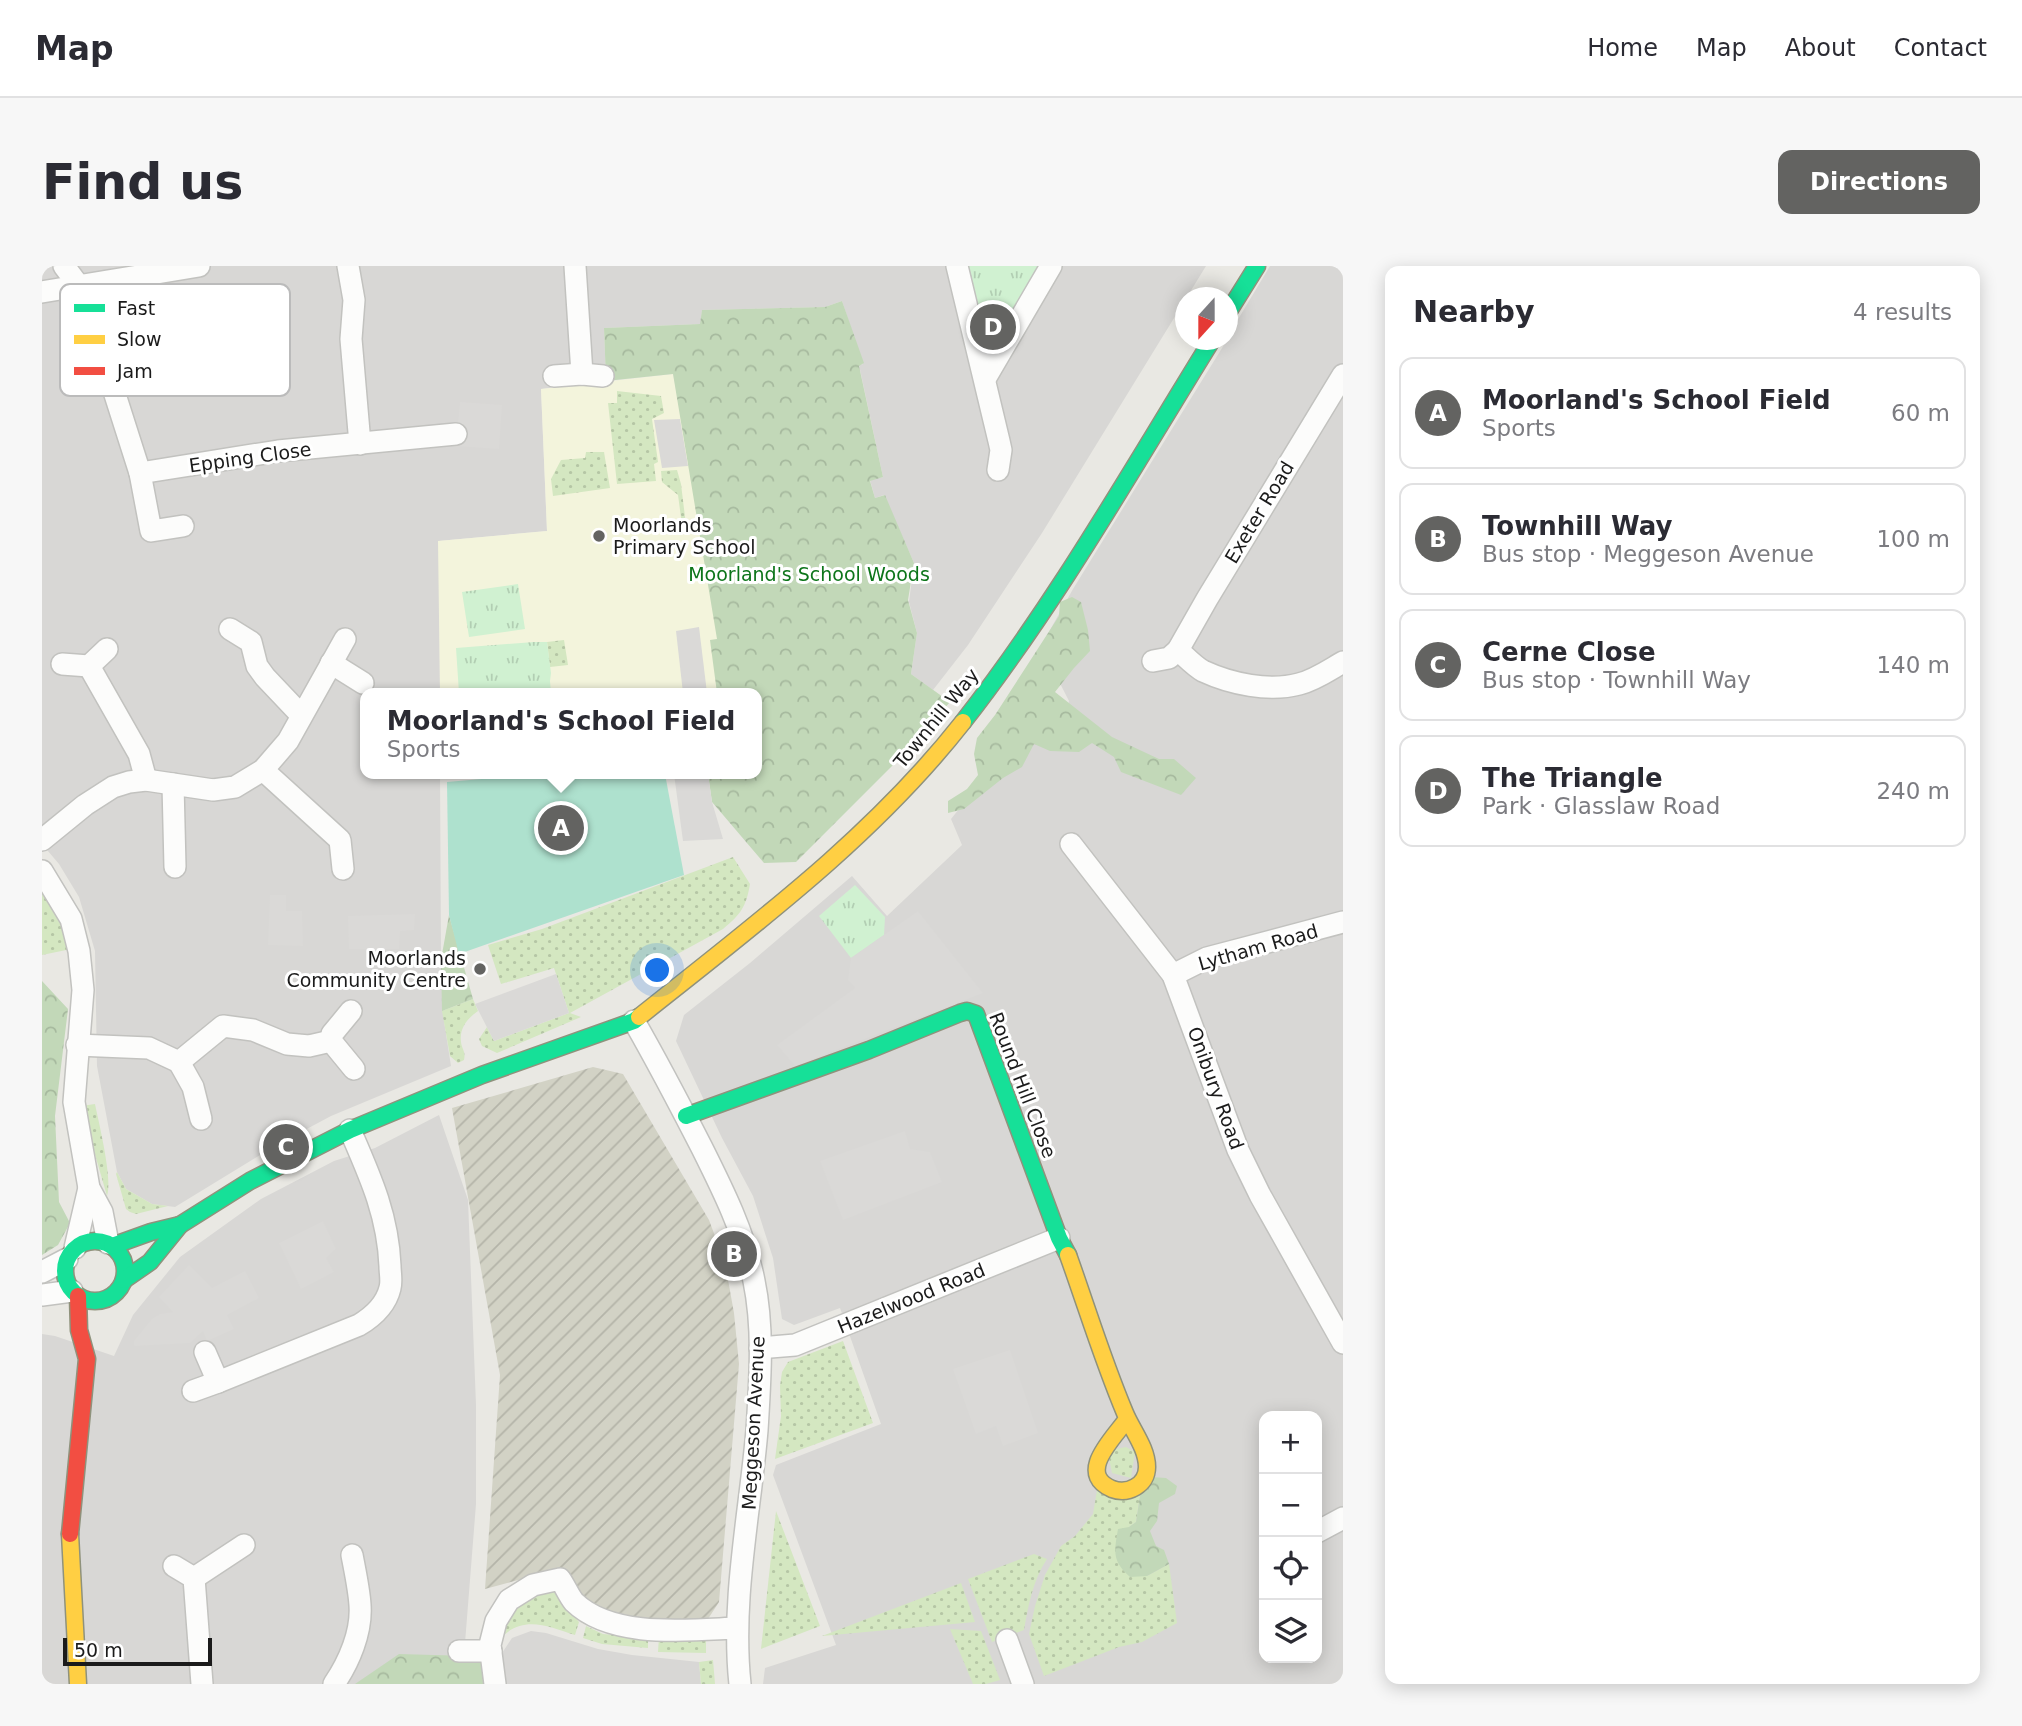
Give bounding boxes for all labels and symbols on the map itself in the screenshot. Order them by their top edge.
legend [60,284,290,396]
north arrow [1175,287,1238,350]
text: Fast [117,297,155,319]
pin: D [970,301,1016,353]
text: Slow [117,328,162,350]
text: Jam [116,360,153,382]
street label: Epping Close [187,438,313,476]
street label: Exeter Road [1220,457,1298,567]
place label: Moorlands Primary School [613,514,756,558]
marker: Moorlands Primary School [591,528,607,544]
park label: Moorland's School Woods [688,563,930,585]
street label: Townhill Way [888,664,983,773]
pin: A [538,802,584,854]
street label: Lytham Road [1196,919,1320,975]
place label: Moorlands Community Centre [286,947,466,991]
your location [640,953,674,987]
marker: Moorlands Community Centre [472,961,488,977]
street label: Round Hill Close [985,1009,1061,1161]
street label: Onibury Road [1184,1024,1248,1152]
pin: C [263,1121,309,1173]
pin: B [711,1228,757,1280]
street label: Hazelwood Road [834,1258,988,1338]
street label: Meggeson Avenue [737,1335,769,1511]
scale bar [63,1635,212,1667]

